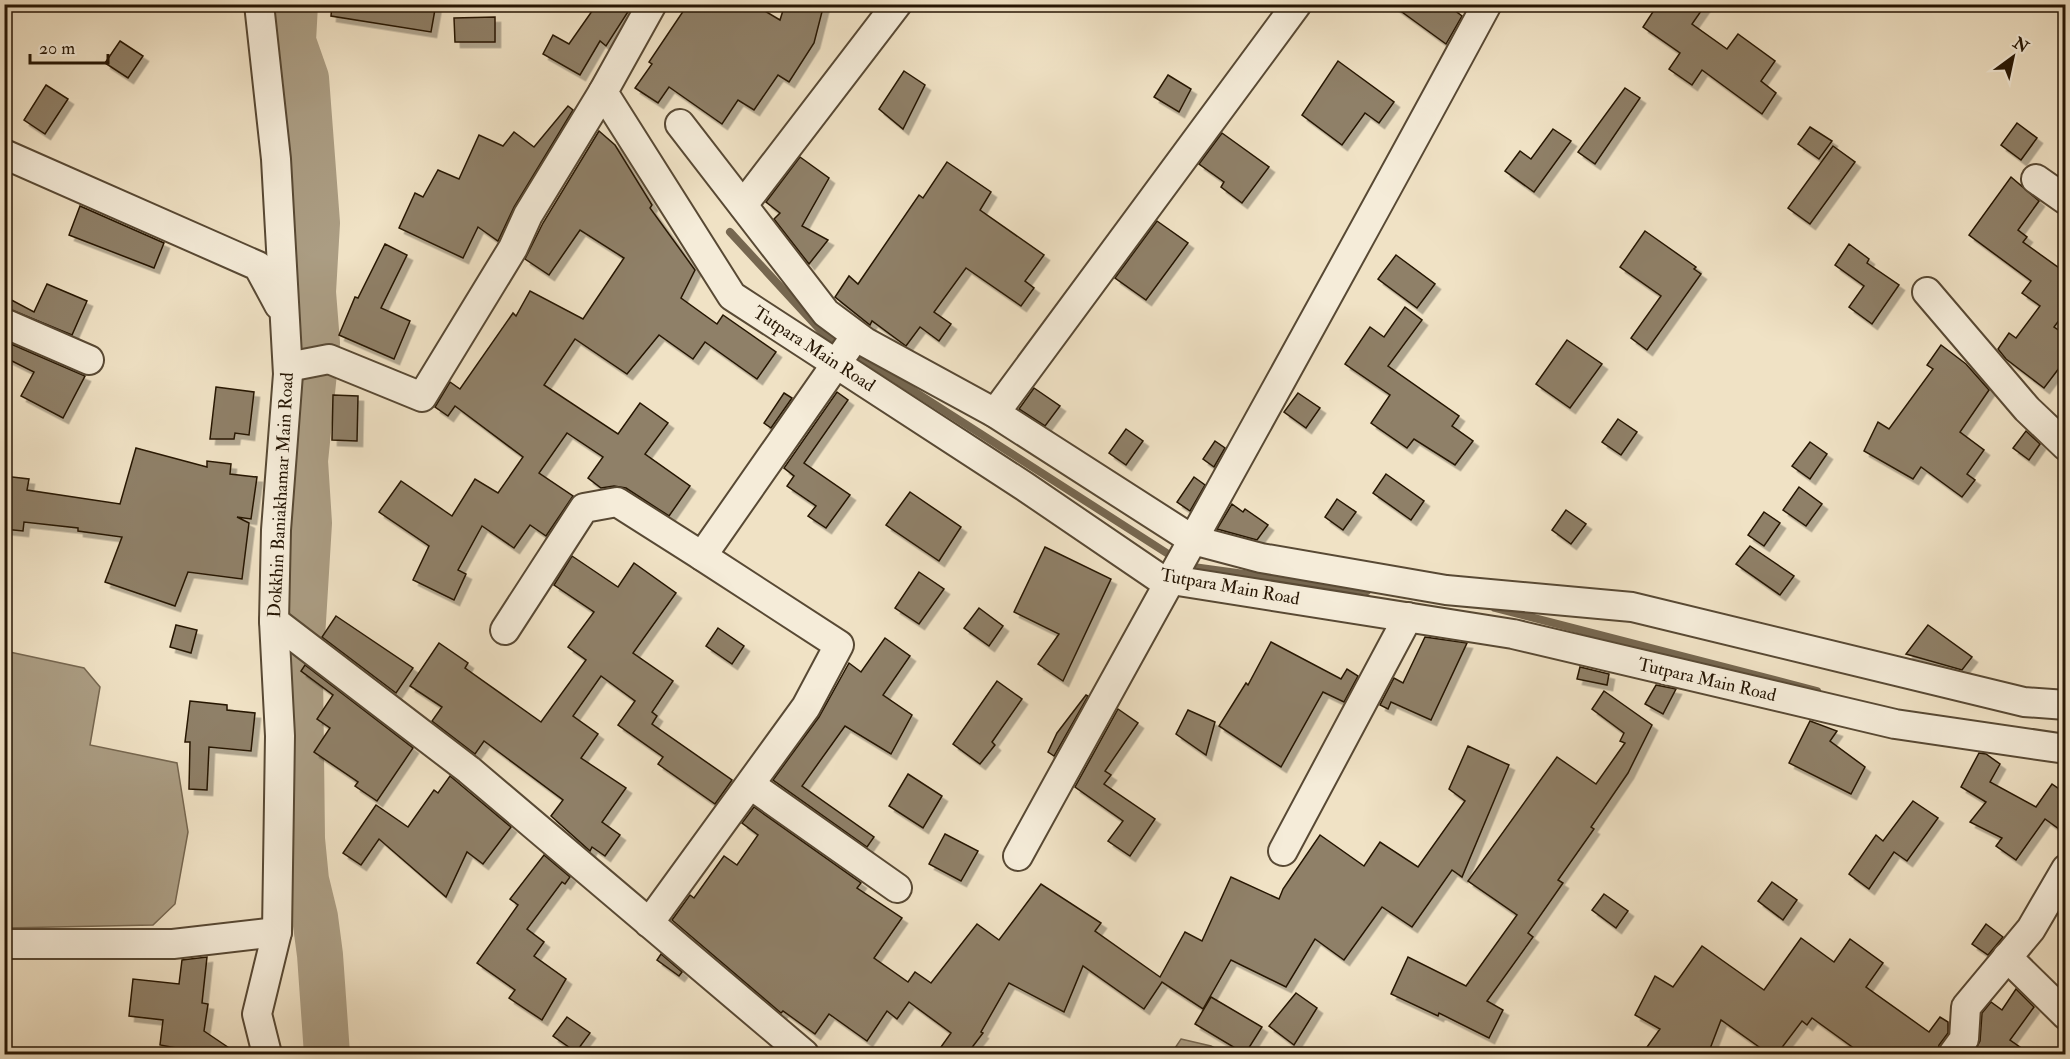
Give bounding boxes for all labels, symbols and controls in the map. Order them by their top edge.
scale bar [30,27,108,65]
north arrow [1983,27,2043,87]
text: N [2008,32,2033,58]
text: 20 m [39,37,75,60]
street label: Tutpara Main Road [749,301,880,397]
street label: Dokkhin Baniakhamar Main Road [263,372,299,618]
street label: Tutpara Main Road [1158,563,1302,611]
street label: Tutpara Main Road [1636,653,1778,707]

